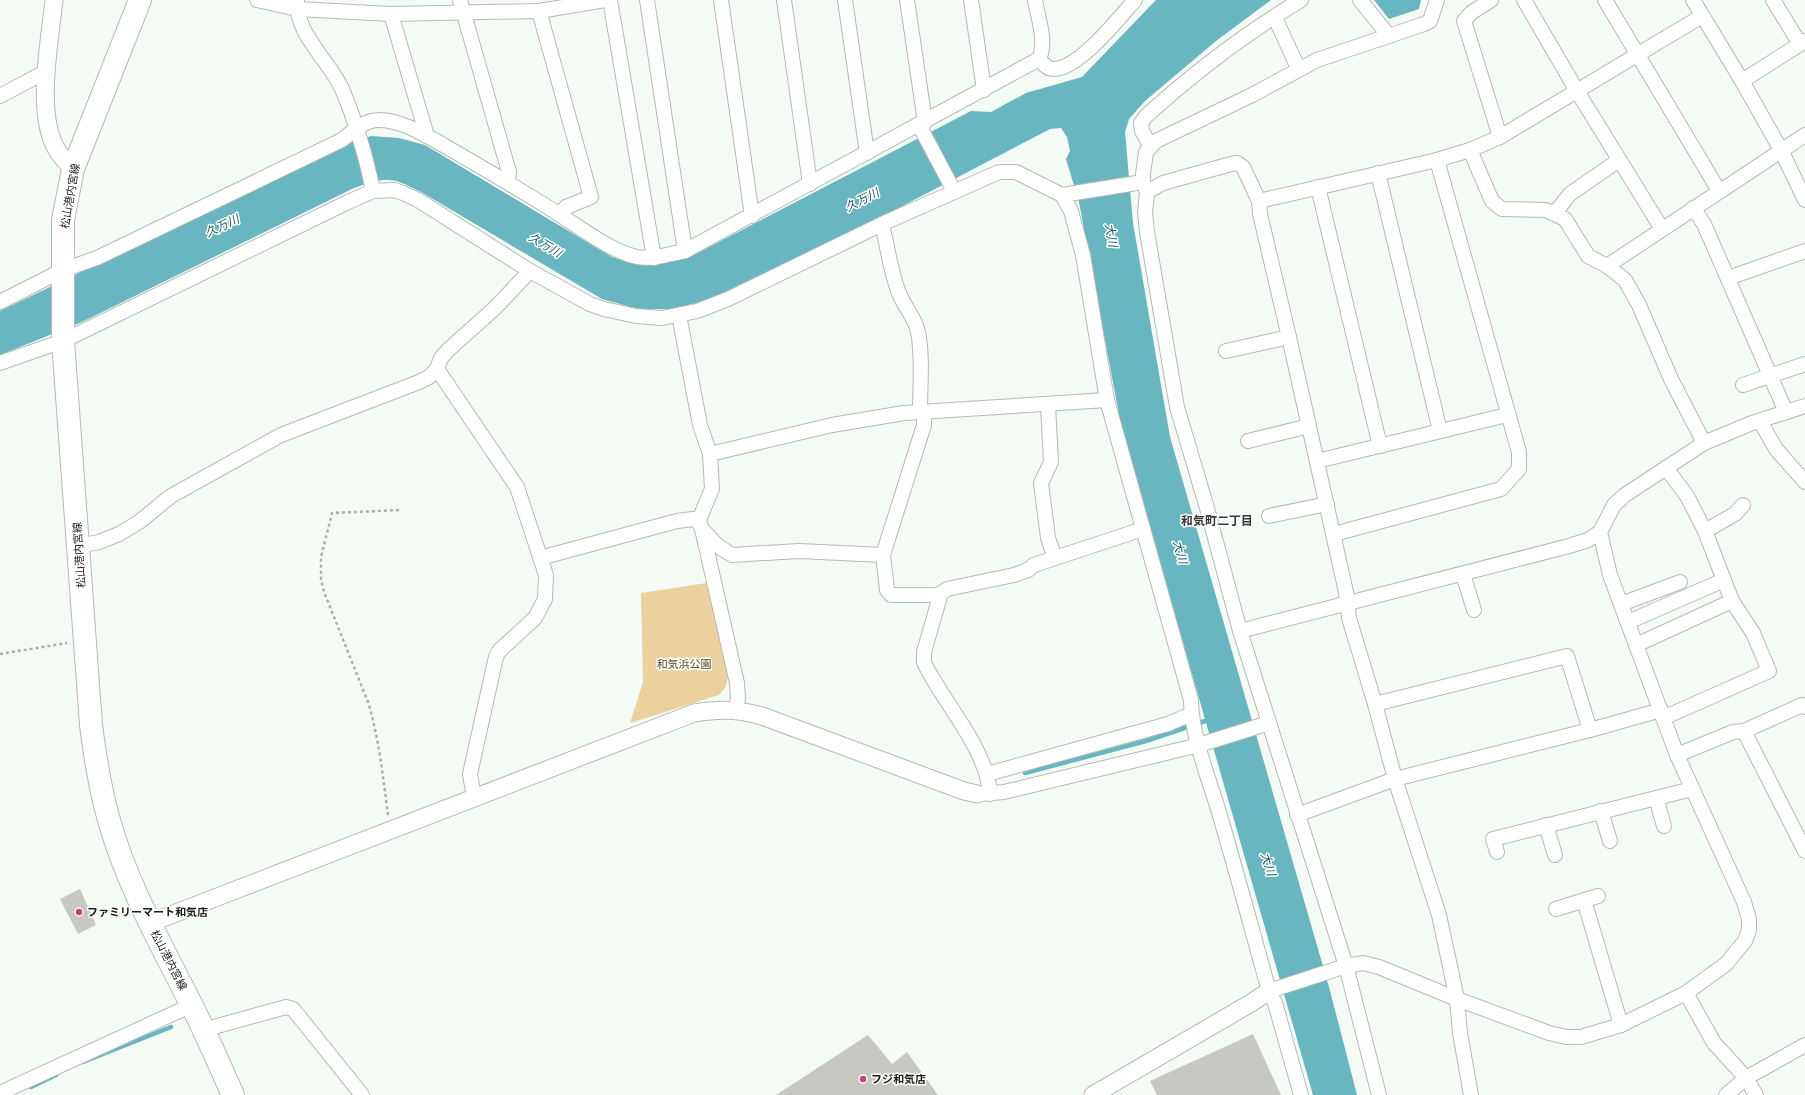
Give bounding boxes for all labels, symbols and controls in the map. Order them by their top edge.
street label: 松山港内宮線 [58,162,82,230]
water label: 久万川 [843,185,883,214]
water label: 久万川 [203,211,243,239]
water label: 大川 [1103,222,1120,250]
water label: 久万川 [526,230,566,260]
district label: 和気町二丁目 [1181,514,1253,527]
street label: 松山港内宮線 [71,522,87,588]
water label: 大川 [1171,539,1190,567]
park label: 和気浜公園 [657,658,712,670]
water label: 大川 [1259,850,1279,879]
place label: ファミリーマート和気店 [87,906,208,918]
marker: ファミリーマート和気店 [74,907,84,917]
street label: 松山港内宮線 [149,928,189,992]
place label: フジ和気店 [871,1073,926,1085]
marker: フジ和気店 [858,1074,868,1084]

